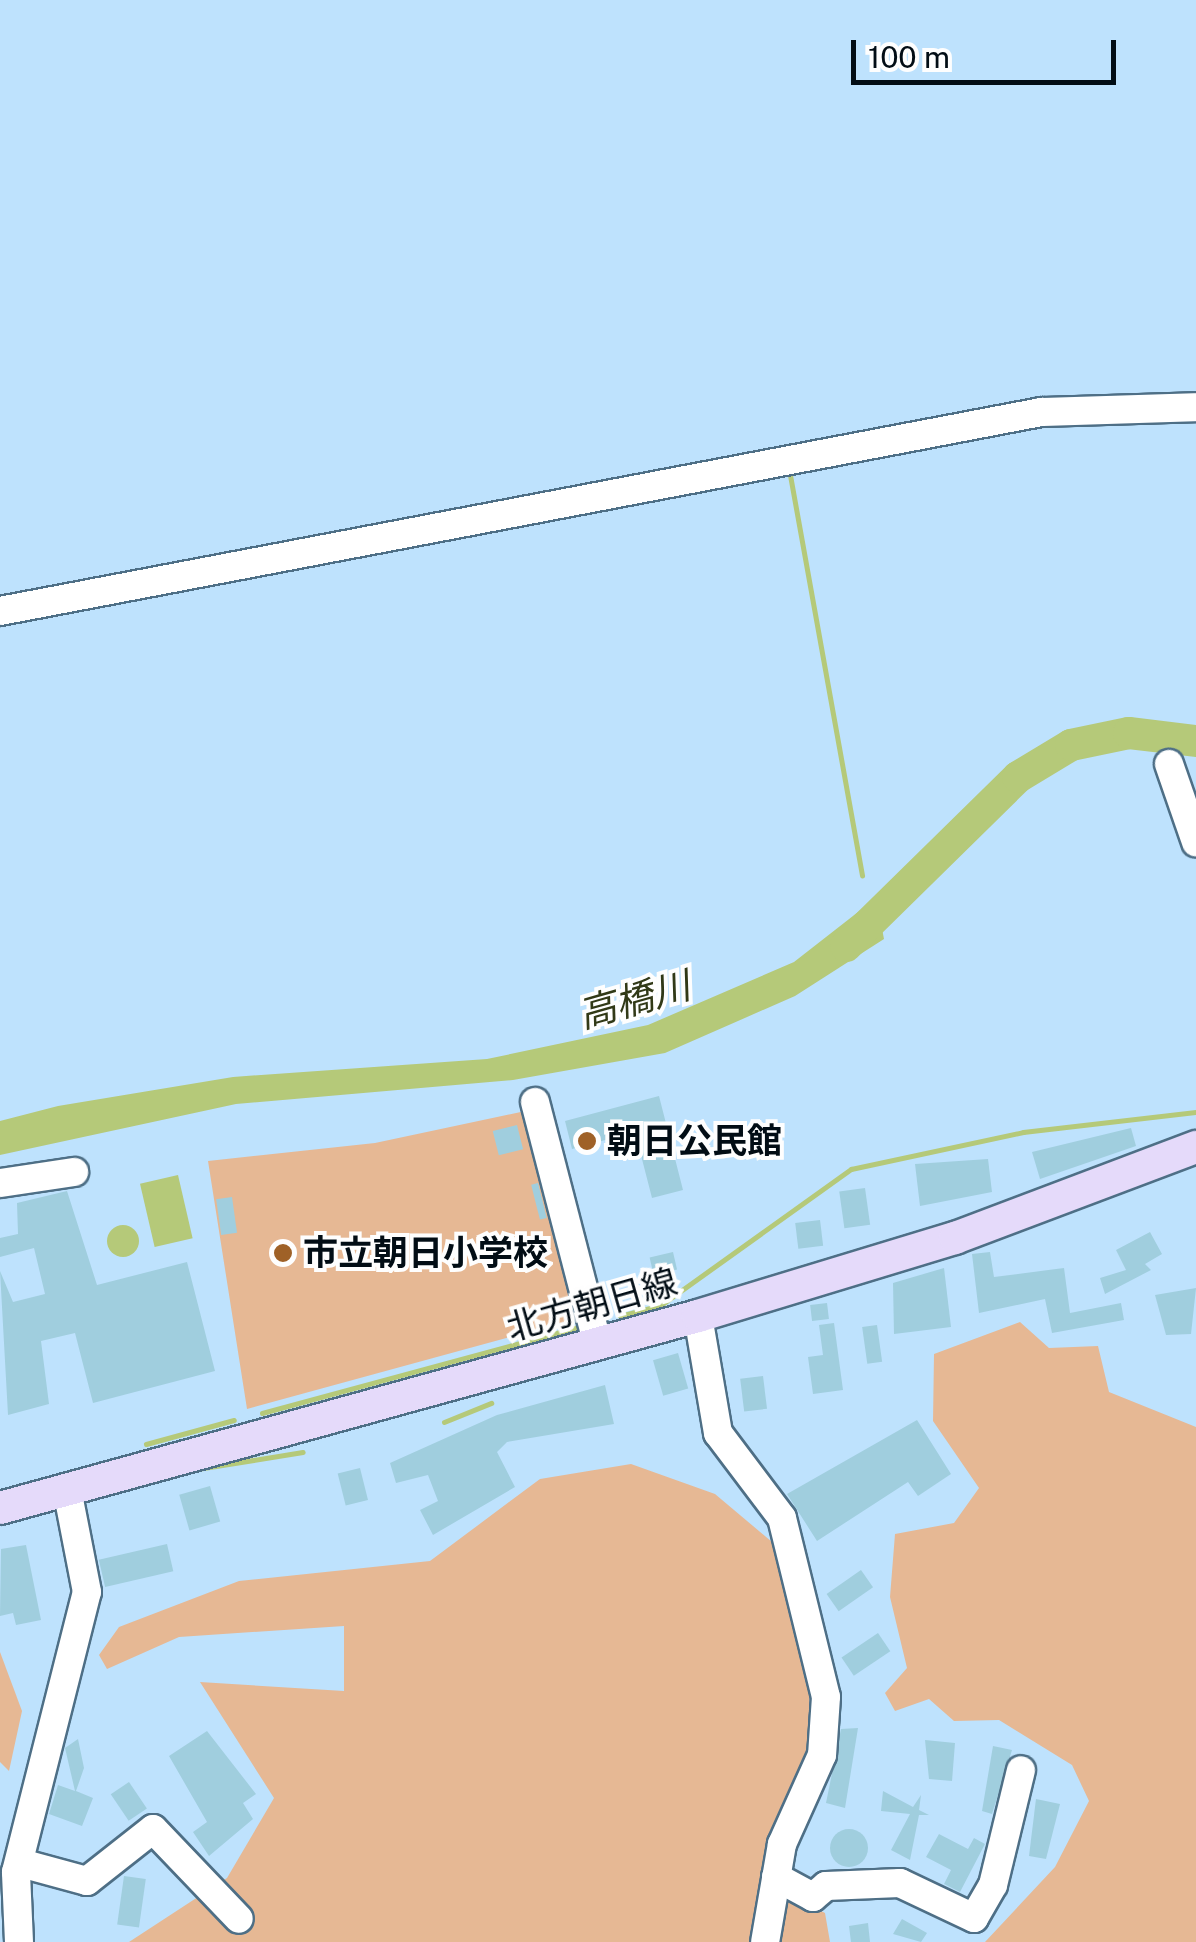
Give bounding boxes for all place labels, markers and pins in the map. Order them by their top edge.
place label: 朝日公民館 [607,1120,782,1162]
marker: 朝日公民館 [576,1130,598,1152]
place label: 市立朝日小学校 [303,1232,548,1274]
marker: 市立朝日小学校 [272,1242,294,1264]

